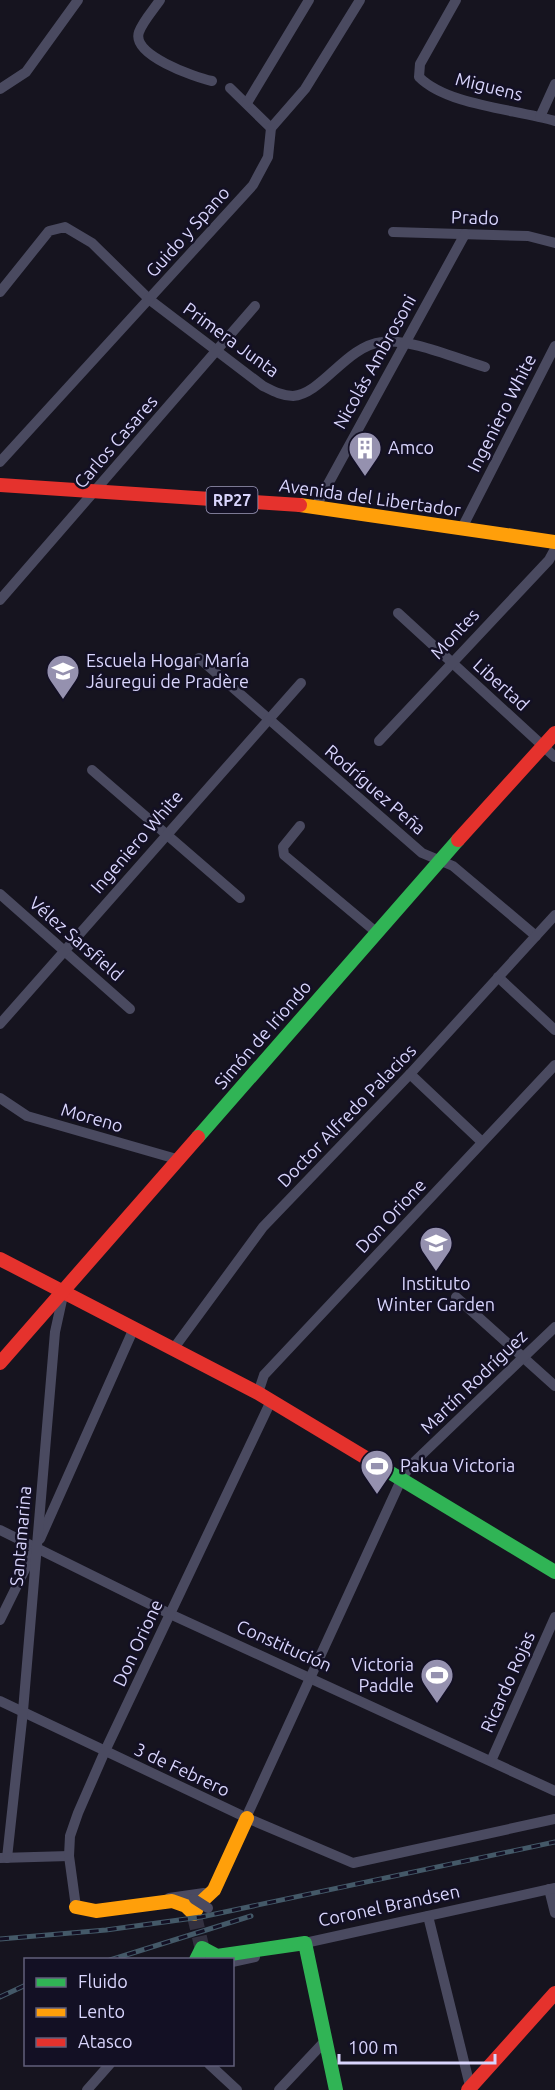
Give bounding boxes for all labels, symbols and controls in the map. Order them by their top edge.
street label: Miguens [454,68,525,104]
street label: Guido y Spano [141,182,233,281]
street label: Prado [451,206,499,228]
street label: Nicolás Ambrosoni [329,291,419,432]
street label: Primera Junta [180,298,283,381]
street label: Ingeniero White [463,350,539,475]
street label: Carlos Casares [70,391,161,492]
building icon: Amco [347,430,383,477]
place label: Amco [388,437,434,457]
street label: Avenida del Libertador [278,474,462,520]
road number: RP27 [206,487,258,513]
street label: Montes [426,604,483,663]
place label: Escuela Hogar María Jáuregui de Pradère [86,650,250,691]
school or university icon: Escuela Hogar María Jáuregui de Pradère [45,653,81,700]
street label: Libertad [470,654,533,714]
street label: Rodríguez Peña [321,740,430,838]
street label: Ingeniero White [86,786,186,897]
street label: Vélez Sarsfield [26,892,128,984]
street label: Simón de Iriondo [210,976,315,1092]
street label: Doctor Alfredo Palacios [273,1040,420,1191]
street label: Moreno [59,1099,126,1135]
street label: Don Orione [351,1174,429,1256]
school or university icon: Instituto Winter Garden [418,1225,454,1272]
place label: Instituto Winter Garden [377,1273,495,1314]
street label: Martín Rodríguez [416,1326,531,1437]
sports icon: Pakua Victoria [359,1448,395,1495]
place label: Pakua Victoria [400,1455,515,1475]
street label: Santamarina [6,1485,34,1587]
street label: Don Orione [108,1596,166,1689]
street label: Constitución [234,1615,335,1675]
street label: Ricardo Rojas [476,1628,538,1735]
place label: Victoria Paddle [351,1654,414,1695]
sports icon: Victoria Paddle [419,1657,455,1704]
street label: 3 de Febrero [132,1738,233,1800]
street label: Coronel Brandsen [316,1880,461,1930]
legend [24,1958,234,2066]
text: Fluido [78,1971,128,1991]
text: Lento [78,2001,125,2021]
scale bar [339,2027,495,2065]
text: Atasco [78,2031,133,2051]
text: 100 m [348,2037,398,2057]

